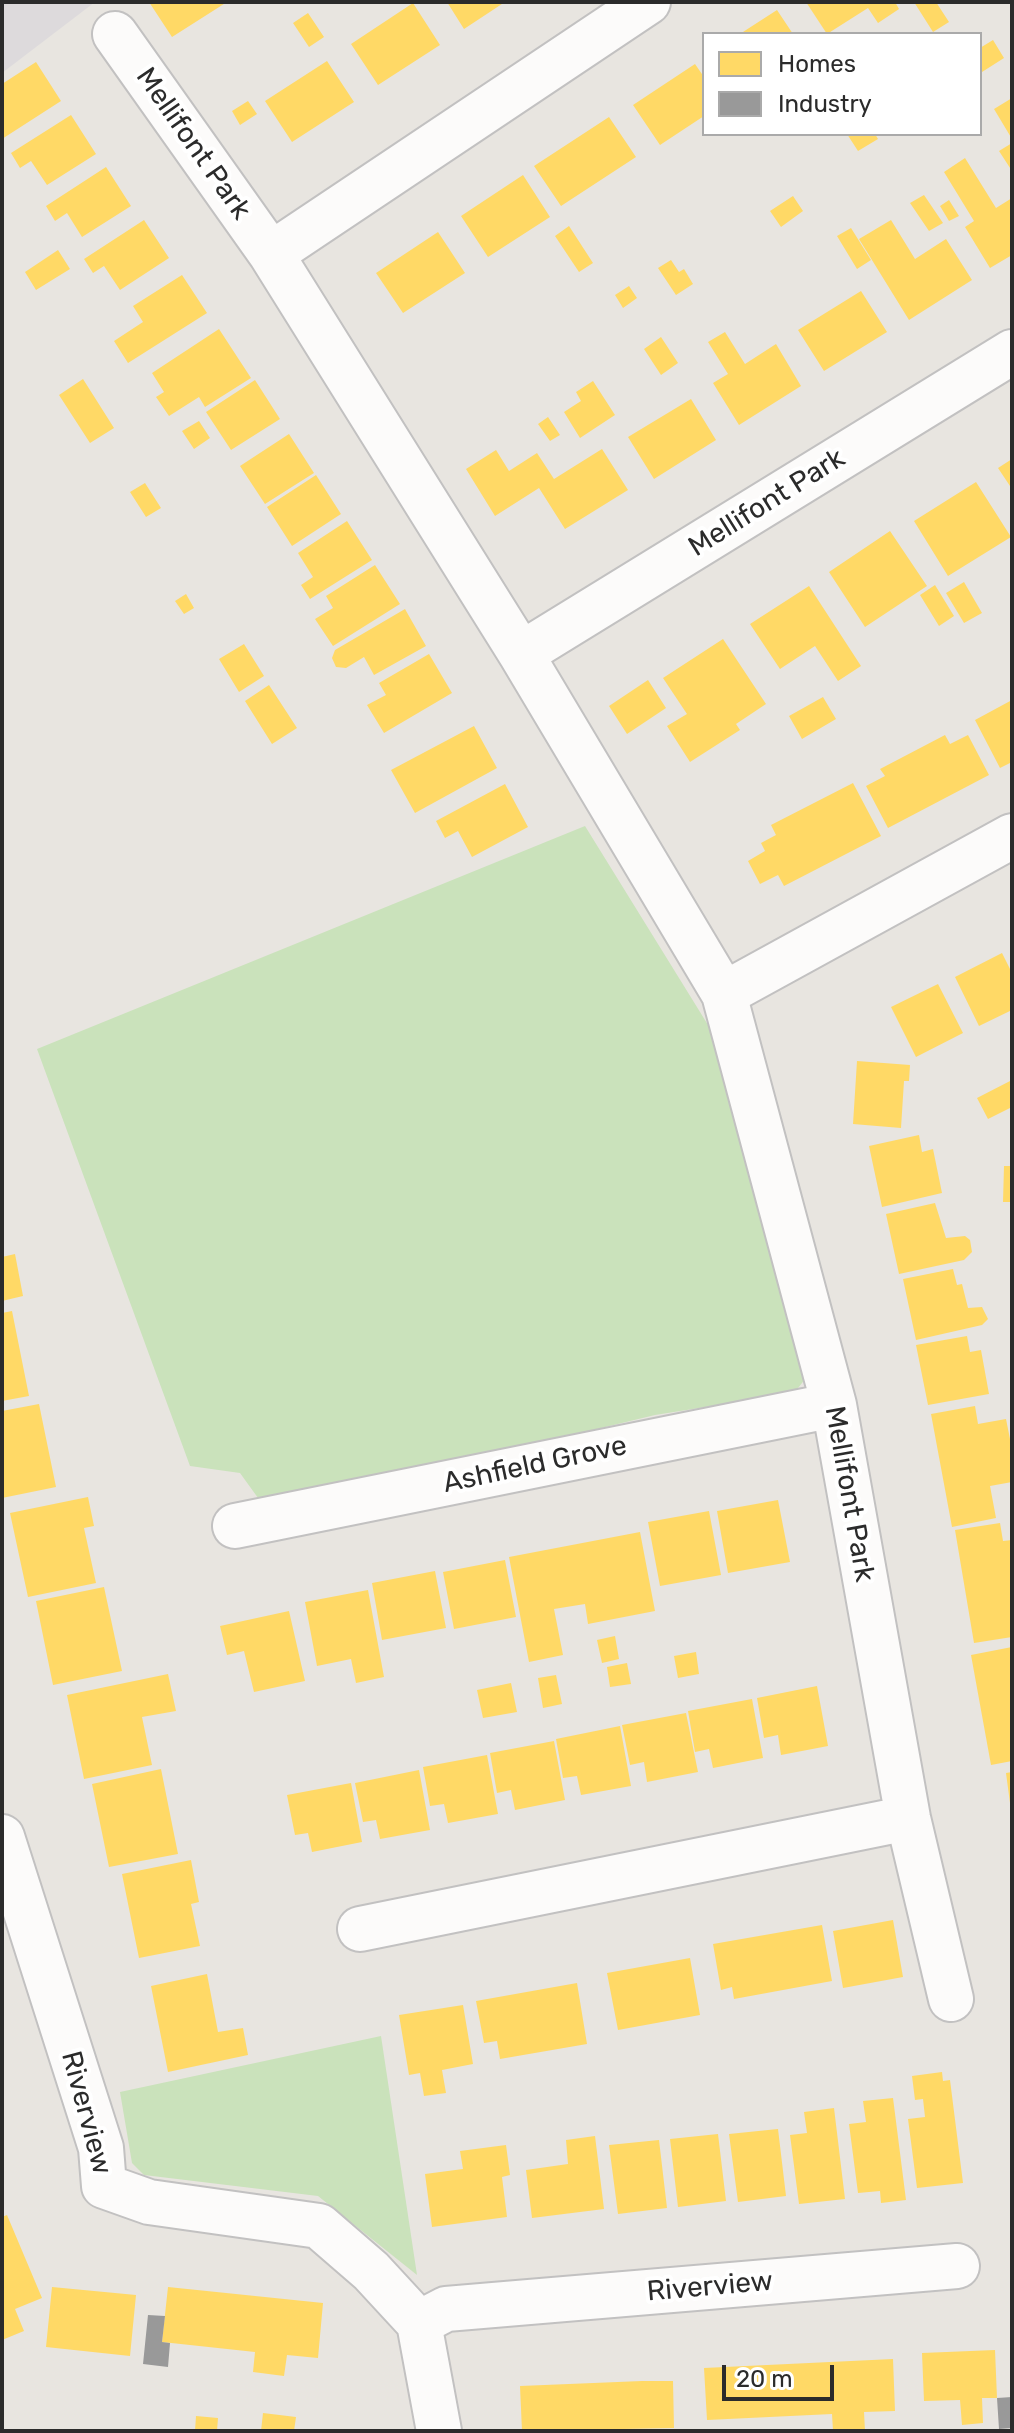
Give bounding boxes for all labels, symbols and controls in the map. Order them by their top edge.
legend [702,32,982,136]
text: Homes [778,50,856,78]
street label: Mellifont Park [128,62,258,226]
text: Industry [778,90,872,118]
street label: Mellifont Park [683,442,851,564]
street label: Mellifont Park [817,1404,881,1584]
street label: Ashfield Grove [440,1429,630,1501]
street label: Riverview [53,2048,119,2178]
street label: Riverview [646,2265,774,2309]
scale bar [726,2349,838,2399]
text: 20 m [736,2365,793,2393]

